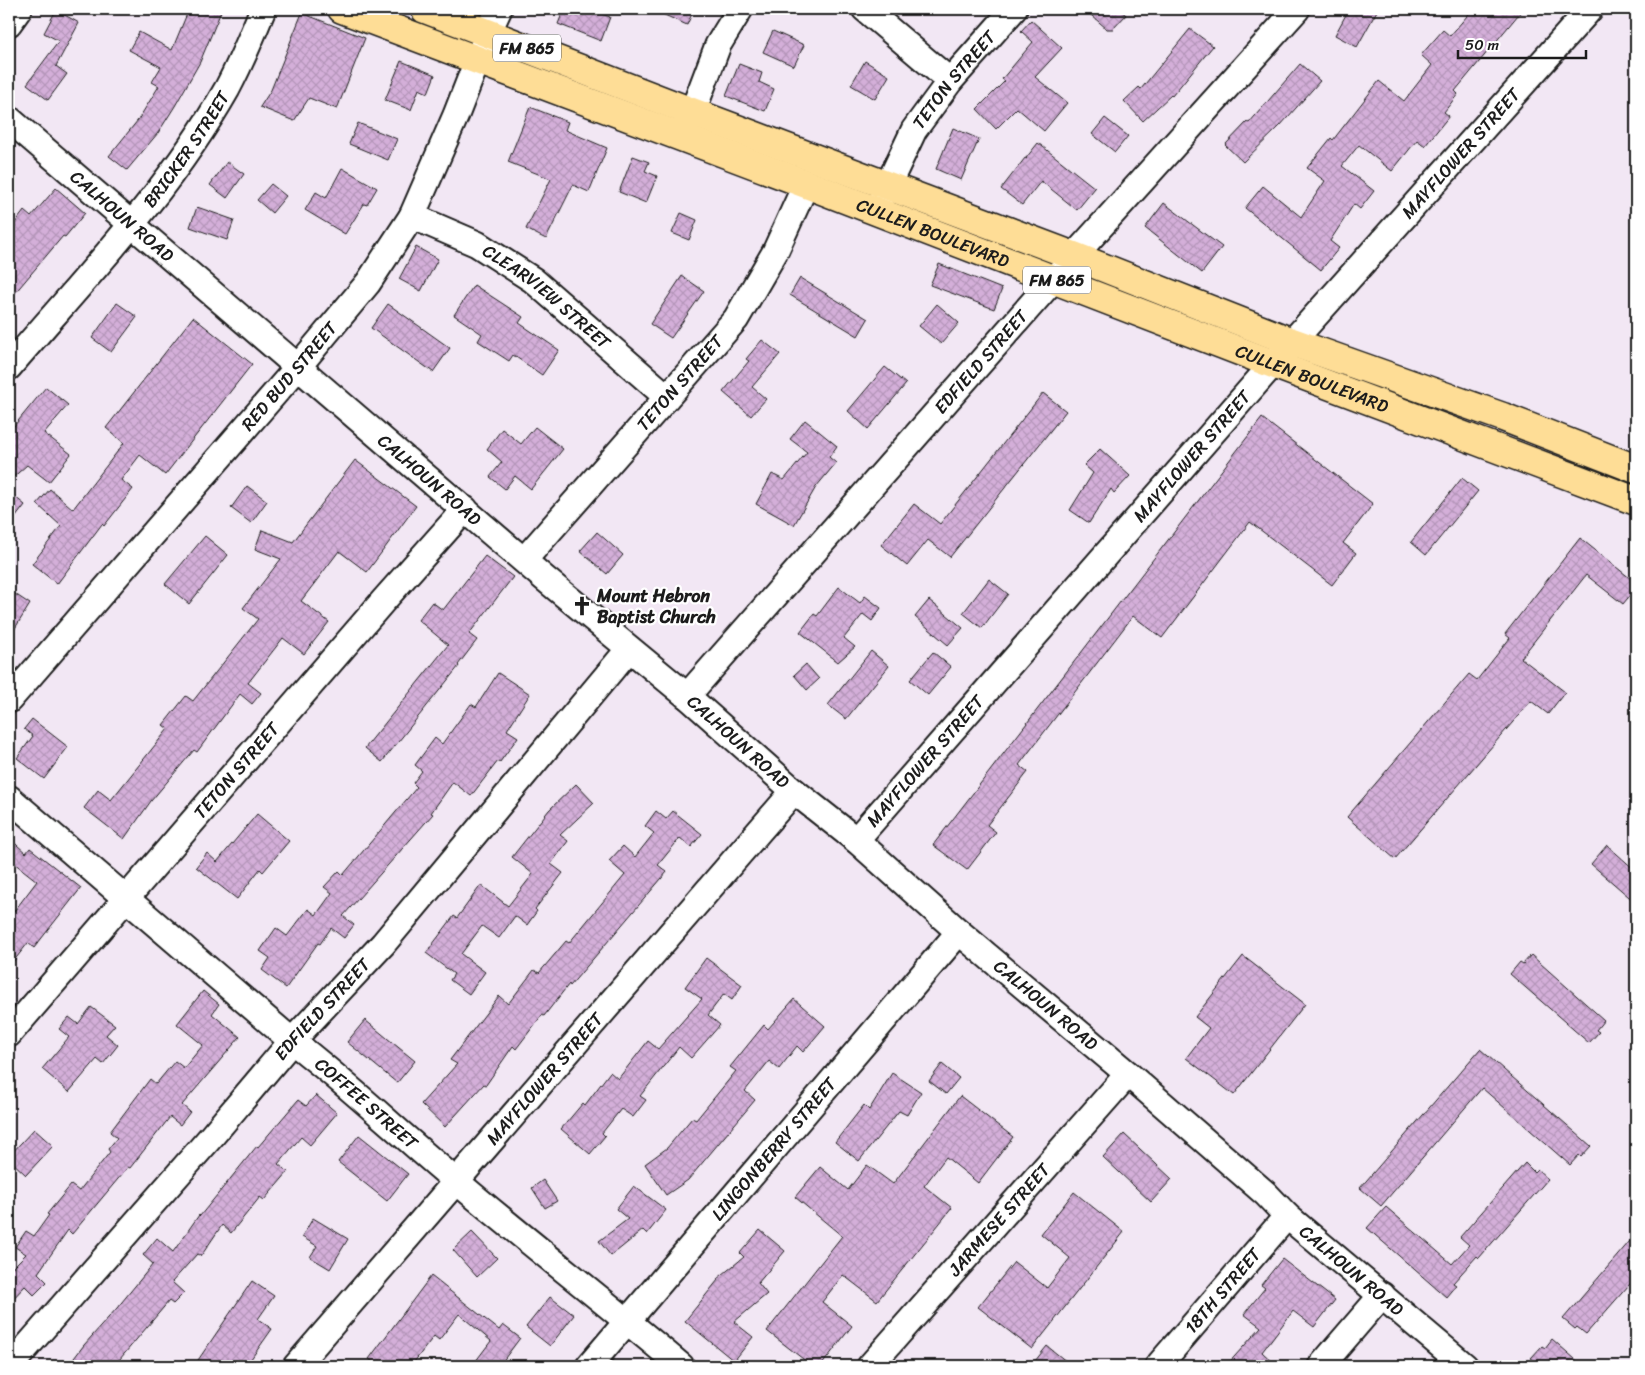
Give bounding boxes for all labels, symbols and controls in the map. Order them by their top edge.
street label: TETON STREET [903,22,1005,136]
scale bar [1458,28,1585,60]
text: 50 m [1465,32,1500,58]
road number: FM 865 [493,34,561,62]
street label: MAYFLOWER STREET [1393,80,1529,226]
street label: BRICKER STREET [135,84,239,215]
street label: CALHOUN ROAD [63,162,182,270]
street label: CULLEN BOULEVARD [852,189,1014,277]
street label: CLEARVIEW STREET [476,235,619,358]
road number: FM 865 [1023,266,1091,294]
street label: EDFIELD STREET [926,301,1037,421]
street label: RED BUD STREET [233,313,346,439]
street label: TETON STREET [628,326,732,439]
street label: CULLEN BOULEVARD [1231,335,1394,422]
street label: MAYFLOWER STREET [1125,382,1260,530]
street label: CALHOUN ROAD [370,425,489,534]
place label: Mount Hebron Baptist Church [596,580,716,633]
church icon: Mount Hebron Baptist Church [571,595,593,617]
street label: CALHOUN ROAD [679,687,798,797]
street label: MAYFLOWER STREET [858,687,993,835]
street label: TETON STREET [185,714,289,827]
street label: EDFIELD STREET [266,949,379,1068]
street label: CALHOUN ROAD [986,951,1106,1059]
street label: MAYFLOWER STREET [478,1004,612,1153]
street label: COFFEE STREET [307,1049,426,1158]
street label: LINGONBERRY STREET [703,1069,845,1228]
street label: JARMESE STREET [939,1155,1059,1285]
street label: CALHOUN ROAD [1292,1216,1412,1325]
street label: 18TH STREET [1176,1240,1270,1341]

